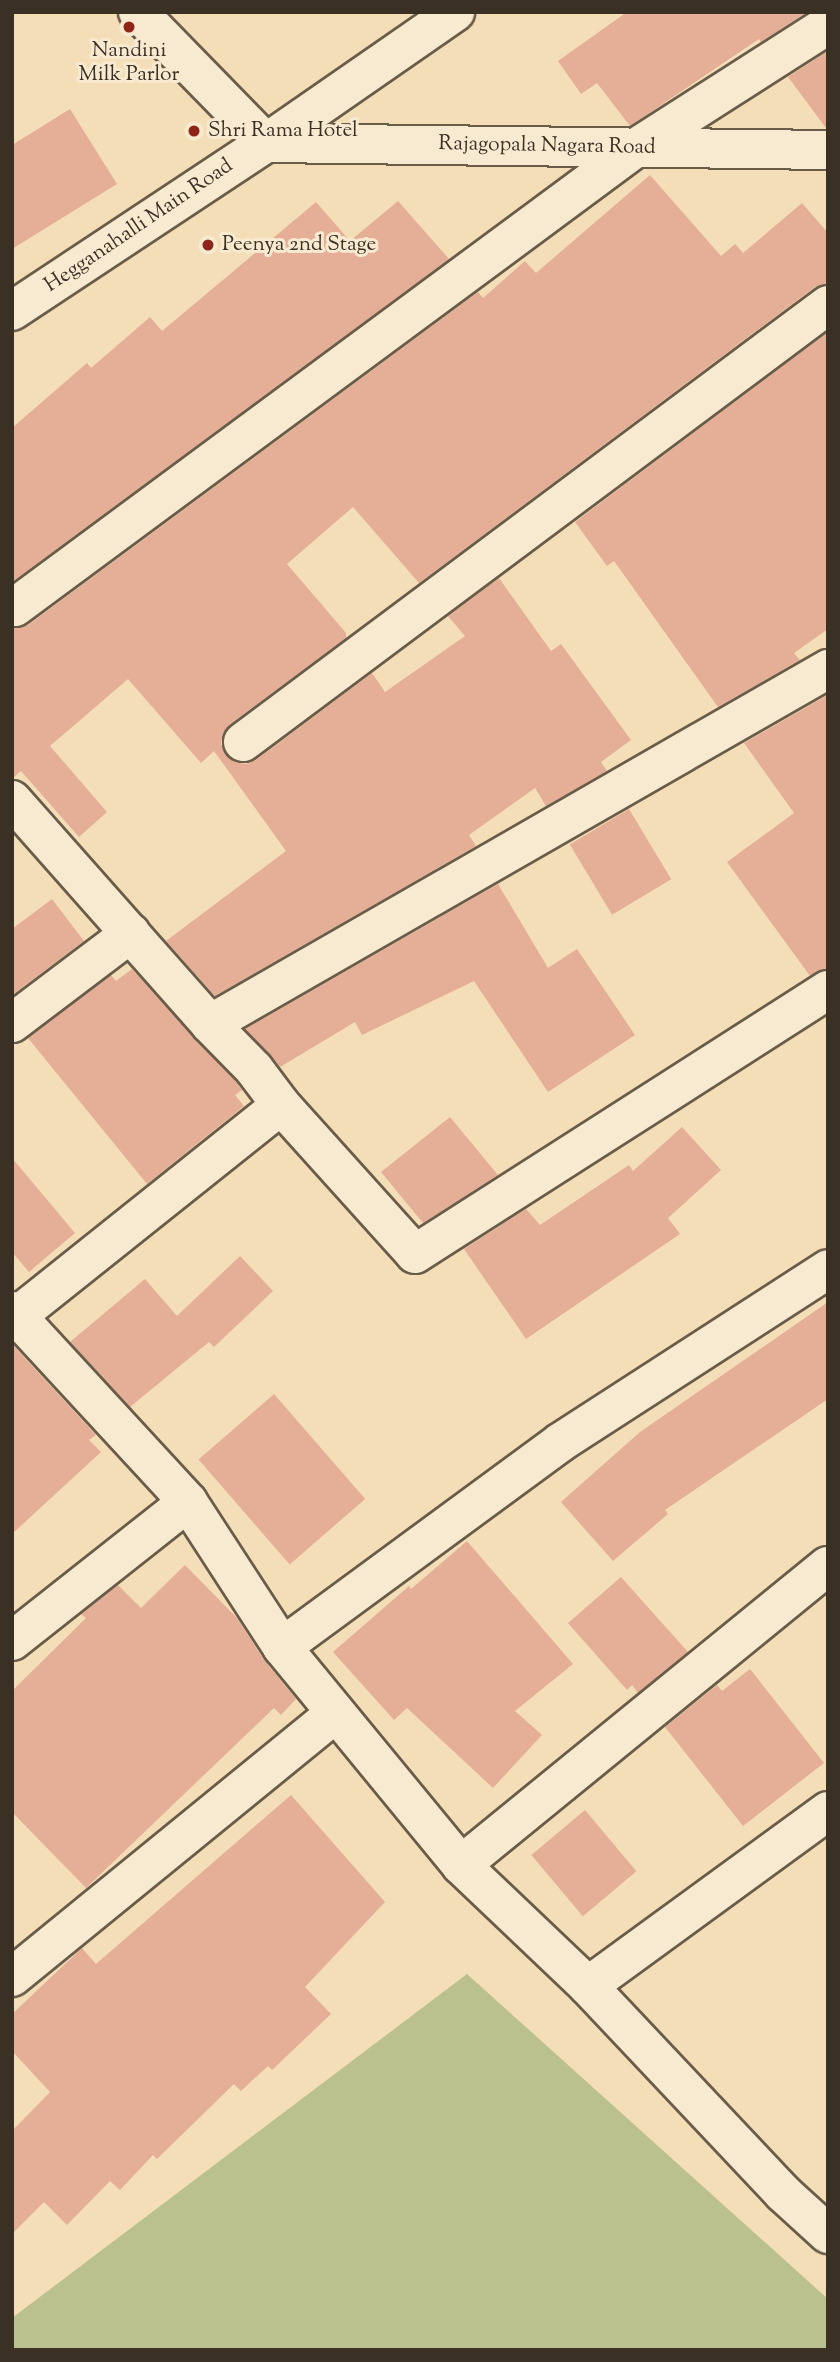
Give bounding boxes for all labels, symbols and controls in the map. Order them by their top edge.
marker: Nandini Milk Parlor [121,19,137,35]
place label: Nandini Milk Parlor [79,38,179,88]
place label: Shri Rama Hotel [208,118,358,144]
marker: Shri Rama Hotel [186,123,202,139]
street label: Rajagopala Nagara Road [438,132,656,160]
street label: Hegganahalli Main Road [40,154,238,298]
place label: Peenya 2nd Stage [222,232,376,258]
marker: Peenya 2nd Stage [200,237,216,253]

